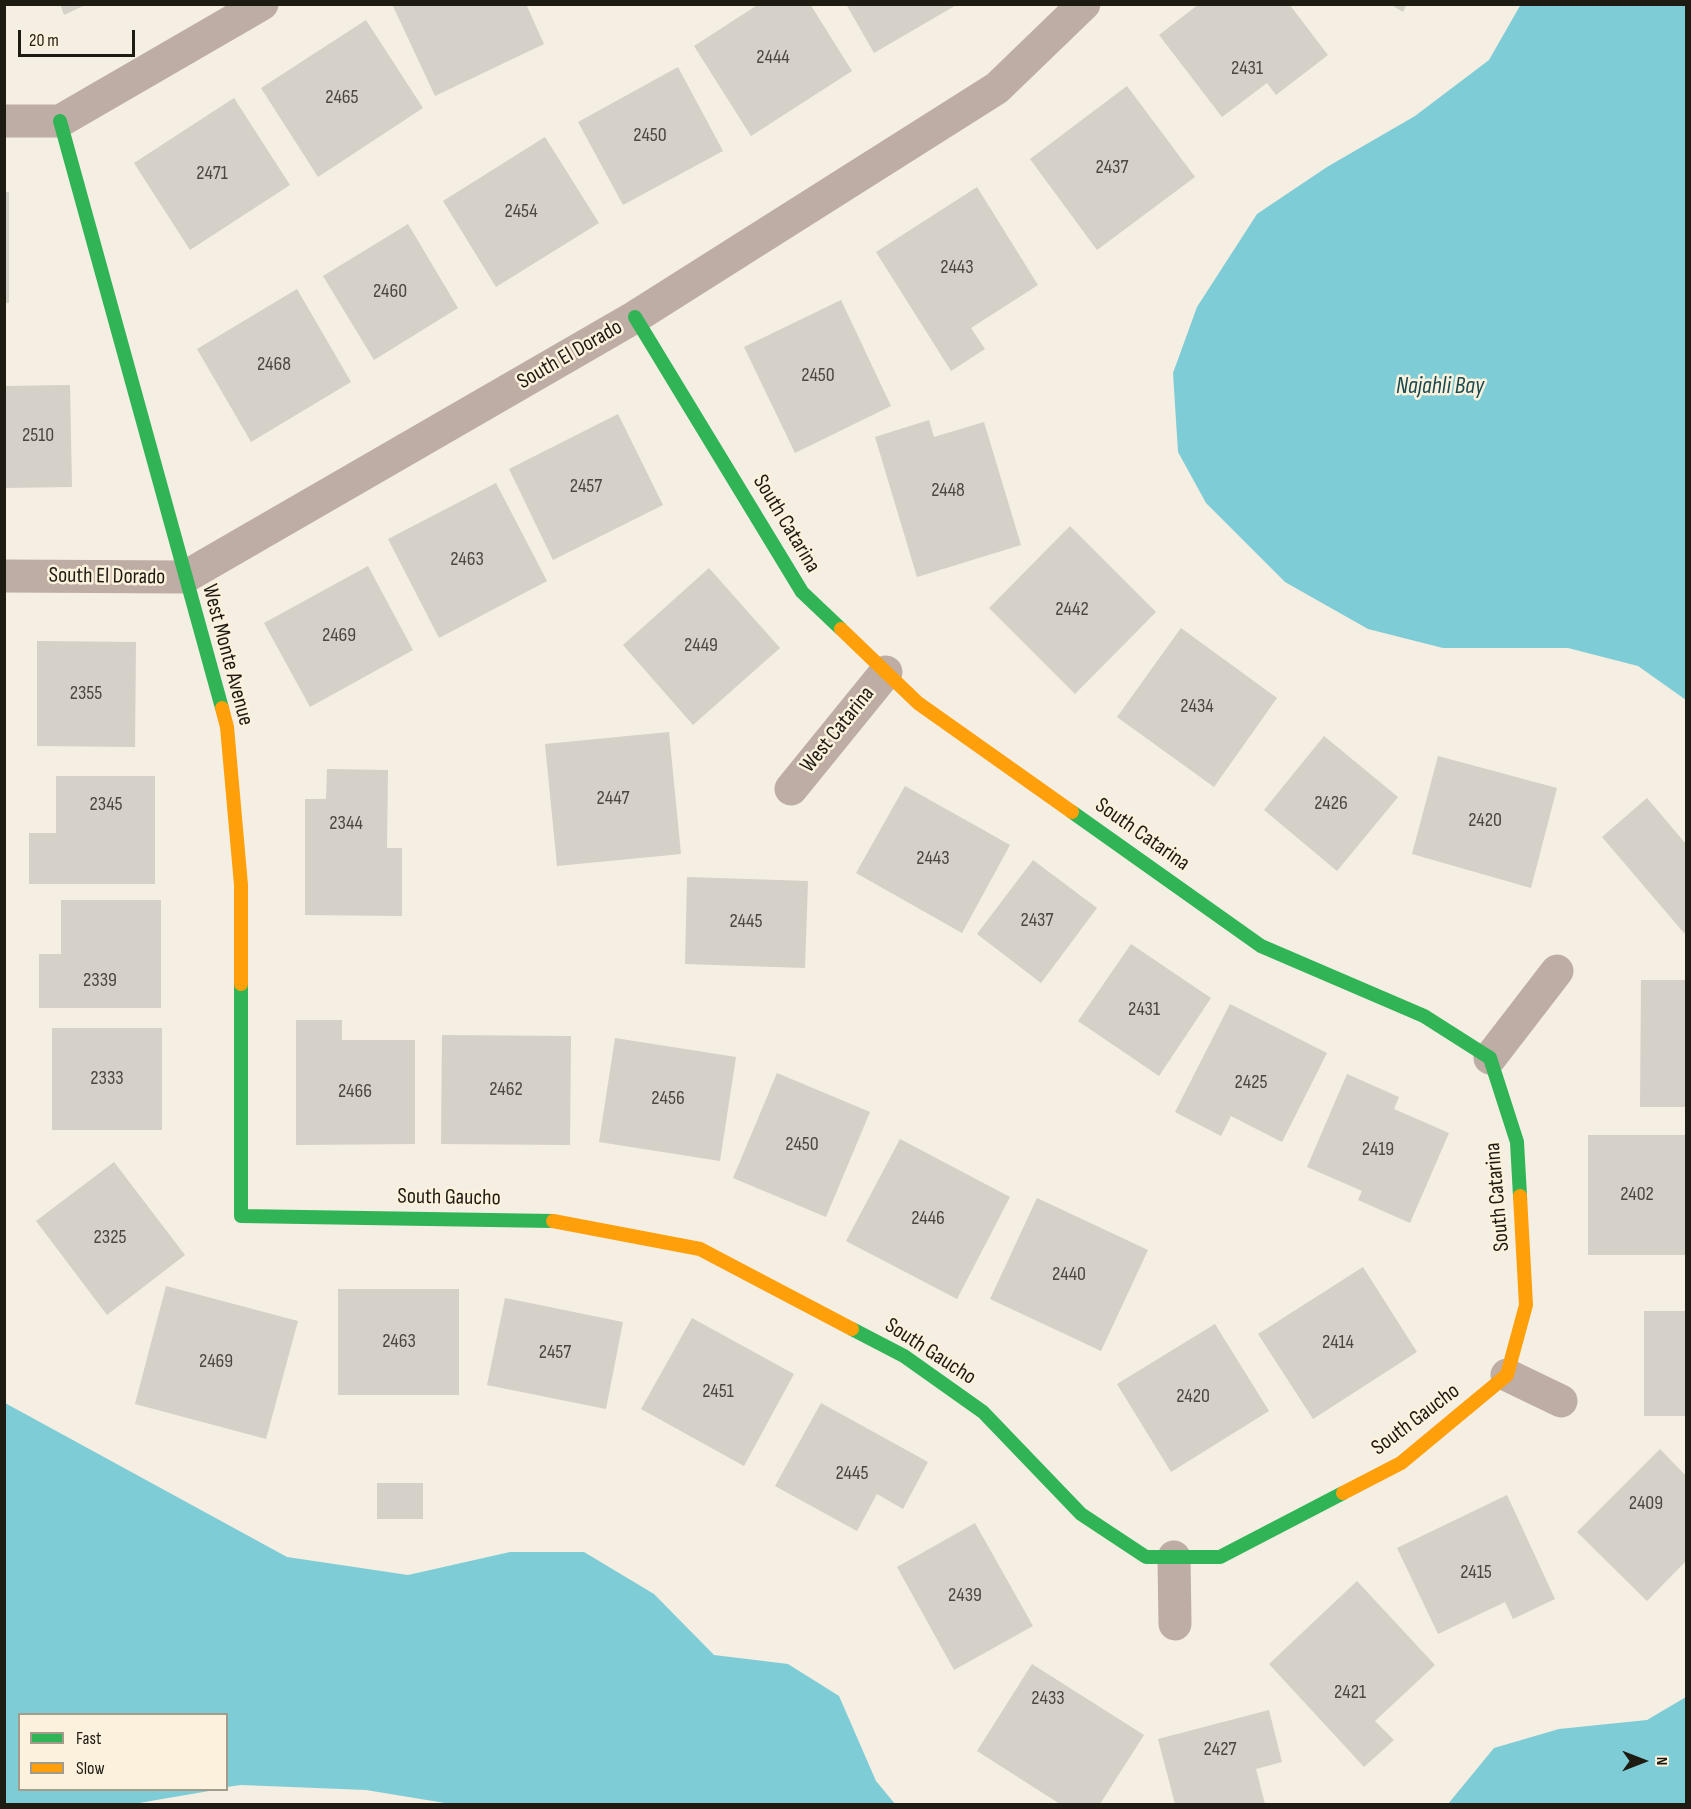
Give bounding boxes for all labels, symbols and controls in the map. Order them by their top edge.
scale bar [21,18,138,56]
text: 20 m [29,30,59,51]
house number: 2444 [756,46,790,70]
house number: 2431 [1231,57,1263,81]
house number: 2465 [325,86,359,110]
house number: 2450 [633,124,667,148]
house number: 2437 [1096,156,1128,180]
house number: 2471 [196,162,228,186]
house number: 2454 [505,200,537,224]
house number: 2443 [940,256,974,280]
house number: 2460 [373,280,407,304]
street label: South El Dorado [513,314,627,396]
house number: 2468 [257,353,291,377]
house number: 2450 [801,364,835,388]
water label: Najahli Bay [1396,373,1484,401]
house number: 2510 [22,424,54,448]
street label: South Catarina [746,470,826,578]
house number: 2457 [570,475,602,499]
house number: 2448 [931,479,965,503]
house number: 2463 [450,548,484,572]
street label: South El Dorado [48,563,166,591]
street label: West Monte Avenue [195,581,259,729]
house number: 2442 [1055,598,1089,622]
house number: 2469 [322,624,356,648]
house number: 2449 [684,634,718,658]
house number: 2355 [70,682,102,706]
street label: West Catarina [795,682,881,778]
house number: 2434 [1180,695,1214,719]
house number: 2447 [597,787,629,811]
house number: 2426 [1314,792,1348,816]
house number: 2345 [89,793,123,817]
street label: South Catarina [1090,793,1194,877]
house number: 2420 [1468,809,1502,833]
house number: 2344 [329,812,363,836]
house number: 2443 [916,847,950,871]
house number: 2437 [1021,909,1053,933]
house number: 2445 [730,910,762,934]
house number: 2339 [83,969,117,993]
house number: 2431 [1128,998,1160,1022]
house number: 2333 [90,1067,124,1091]
house number: 2425 [1235,1071,1267,1095]
house number: 2462 [489,1078,523,1102]
house number: 2466 [338,1080,372,1104]
house number: 2456 [651,1087,685,1111]
house number: 2450 [785,1133,819,1157]
house number: 2419 [1362,1138,1394,1162]
street label: South Catarina [1480,1141,1516,1253]
house number: 2402 [1620,1183,1654,1207]
street label: South Gaucho [397,1184,501,1212]
house number: 2446 [911,1207,945,1231]
house number: 2325 [94,1226,126,1250]
house number: 2440 [1052,1263,1086,1287]
street label: South Gaucho [880,1313,980,1391]
house number: 2463 [382,1330,416,1354]
house number: 2414 [1322,1331,1354,1355]
house number: 2457 [539,1341,571,1365]
house number: 2469 [199,1350,233,1374]
street label: South Gaucho [1367,1378,1465,1462]
house number: 2451 [702,1380,734,1404]
house number: 2420 [1176,1385,1210,1409]
house number: 2445 [836,1462,868,1486]
house number: 2409 [1629,1492,1663,1516]
house number: 2415 [1460,1561,1492,1585]
house number: 2439 [948,1584,982,1608]
house number: 2421 [1334,1681,1366,1705]
house number: 2433 [1031,1687,1065,1711]
legend [18,1713,228,1791]
text: Fast [76,1728,101,1749]
north arrow [1613,1731,1673,1791]
house number: 2427 [1204,1738,1236,1762]
text: N [1652,1757,1671,1765]
text: Slow [76,1758,105,1779]

